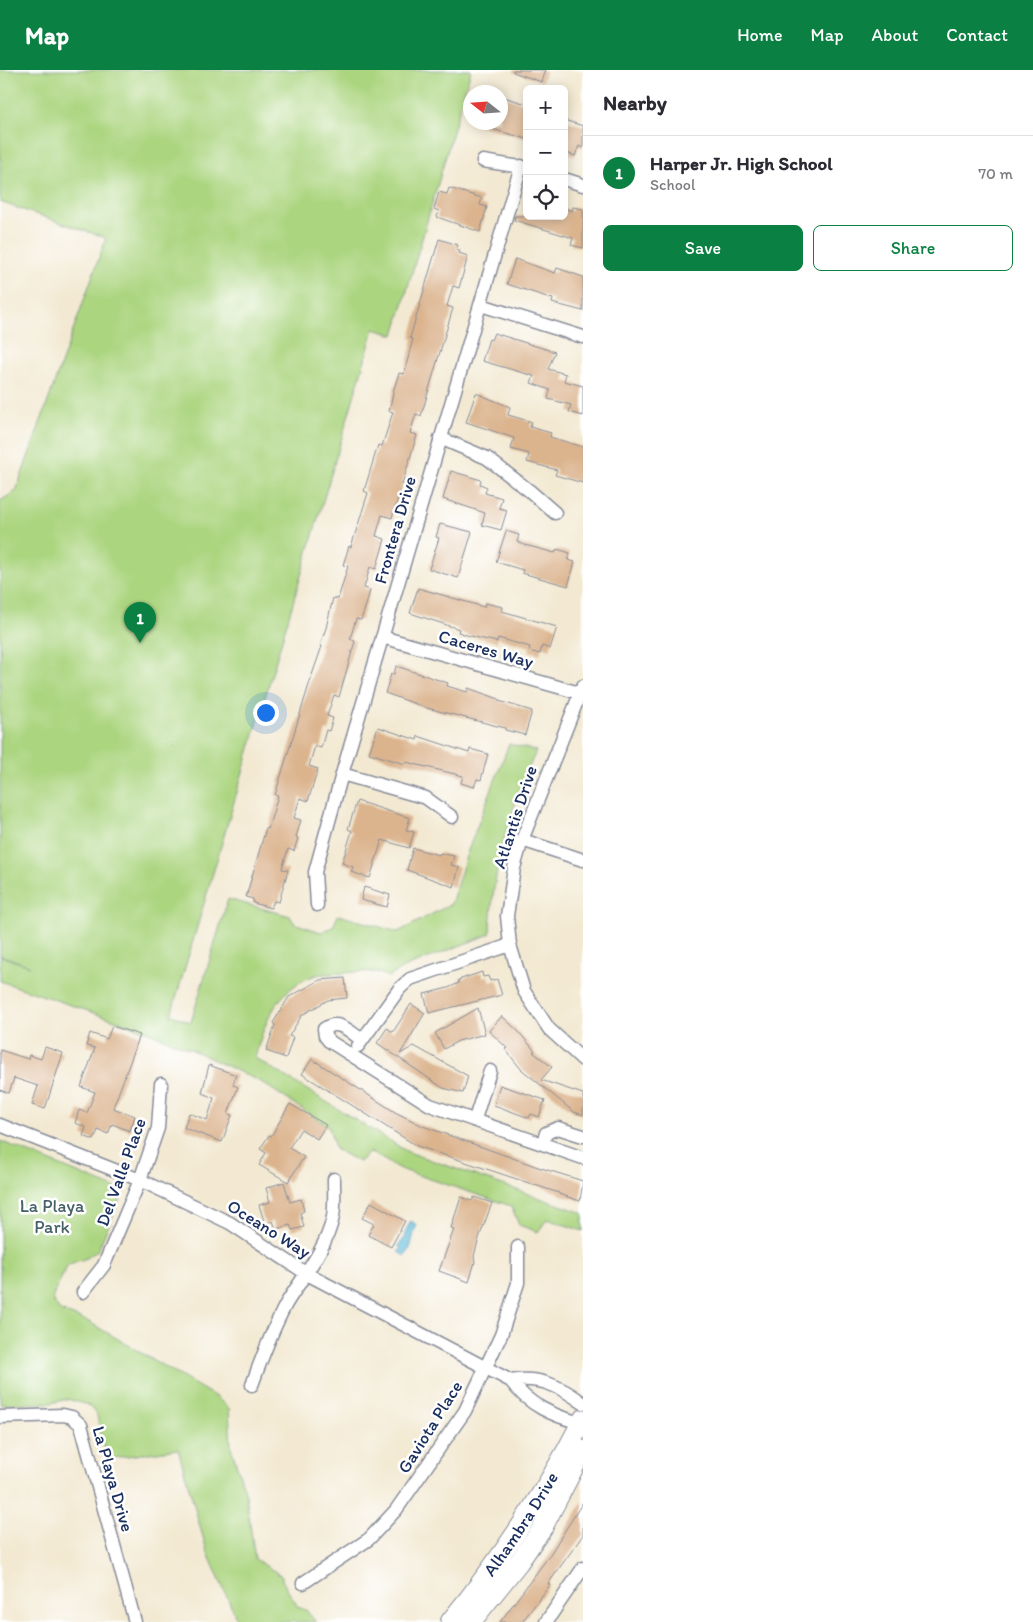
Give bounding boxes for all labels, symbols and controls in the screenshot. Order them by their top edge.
text: Map [25,21,69,50]
text: Home [737,24,783,46]
text: Map [811,24,844,46]
text: About [872,24,918,46]
text: Contact [946,24,1008,46]
north arrow [463,85,508,130]
map controls [523,85,568,220]
button: + [523,85,568,130]
text: Nearby [603,90,667,115]
button: − [523,130,568,175]
text: Harper Jr. High School [650,152,833,175]
text: 1 [615,164,623,183]
text: 70 m [978,164,1013,183]
button: locate [523,175,568,220]
text: School [650,175,696,194]
button: Save [603,225,803,271]
button: Share [813,225,1013,271]
street label: Frontera Drive [369,474,421,586]
pin: 1 [124,602,156,643]
street label: Caceres Way [436,625,537,673]
your location [253,700,279,726]
street label: Atlantis Drive [488,763,542,871]
street label: Del Valle Place [91,1115,151,1229]
park label: La Playa Park [20,1195,85,1238]
street label: Oceano Way [223,1195,315,1264]
street label: Gaviota Place [393,1377,467,1477]
street label: La Playa Drive [87,1424,139,1534]
street label: Alhambra Drive [479,1468,563,1580]

